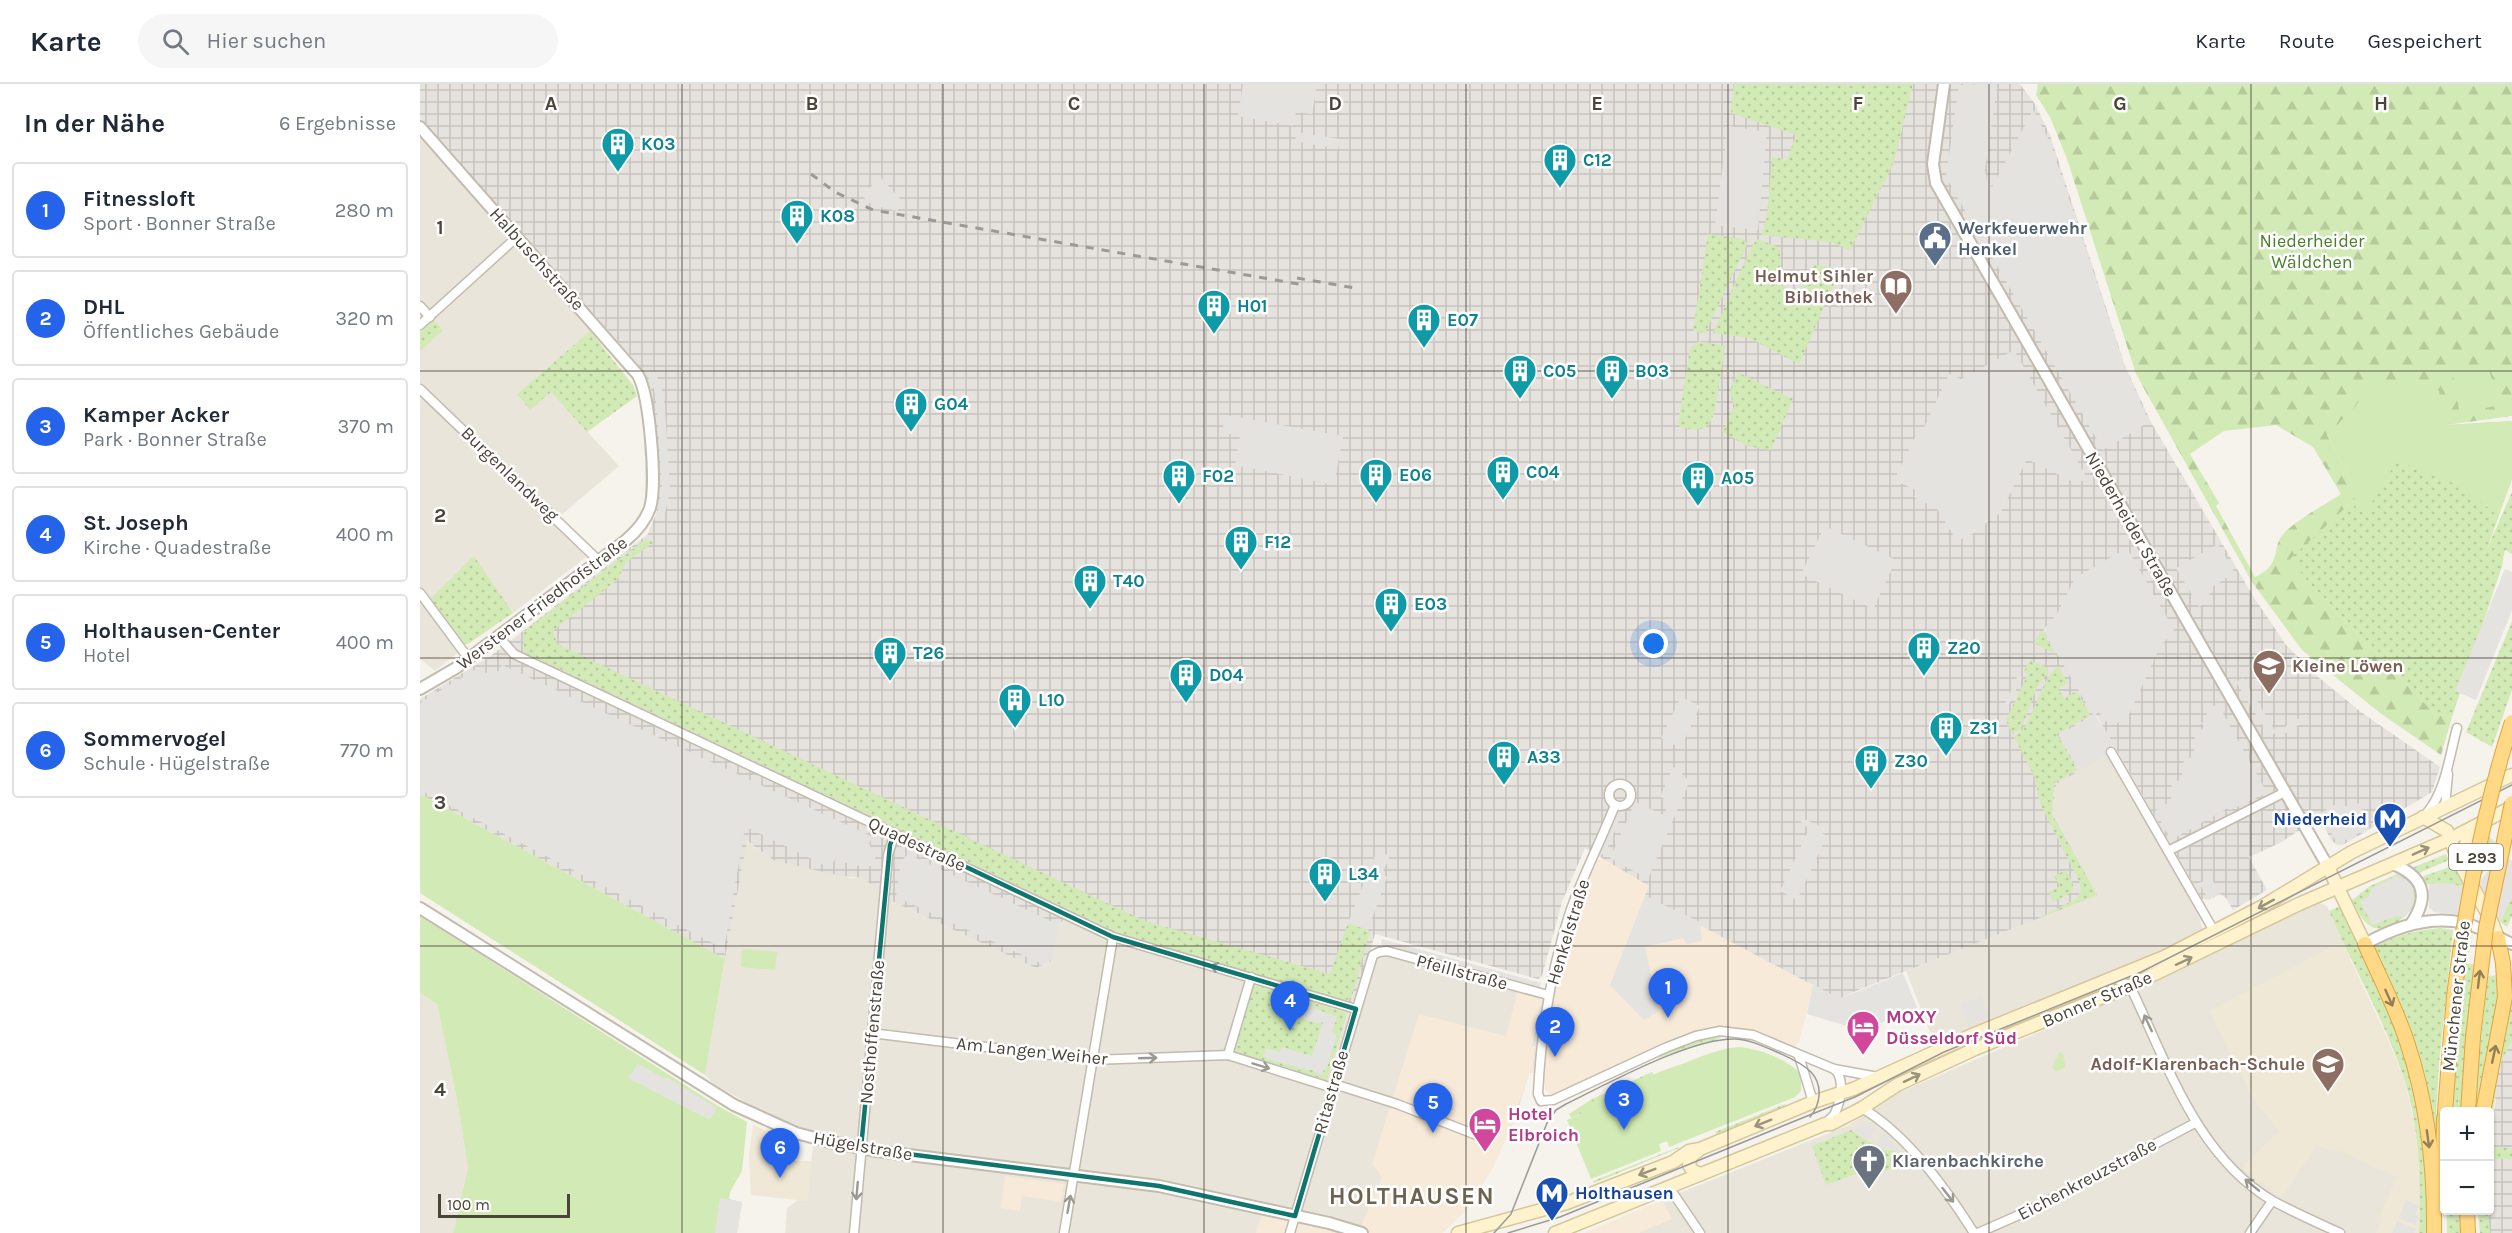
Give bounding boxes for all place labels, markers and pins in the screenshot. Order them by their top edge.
building icon: K03 [600,126,636,173]
place label: K03 [641,133,675,155]
building icon: C12 [1542,142,1578,189]
place label: C12 [1583,149,1612,171]
building icon: K08 [779,198,815,245]
place label: K08 [820,205,855,227]
place label: Werkfeuerwehr Henkel [1958,217,2087,260]
public building icon: Werkfeuerwehr Henkel [1917,220,1953,267]
place label: Helmut Sihler Bibliothek [1755,265,1873,308]
library icon: Helmut Sihler Bibliothek [1878,268,1914,315]
building icon: H01 [1196,288,1232,335]
place label: H01 [1237,295,1268,317]
building icon: E07 [1406,302,1442,349]
place label: E07 [1447,309,1478,331]
building icon: C05 [1502,353,1538,400]
building icon: B03 [1594,353,1630,400]
place label: C05 [1543,360,1576,382]
place label: B03 [1635,360,1669,382]
building icon: G04 [893,386,929,433]
place label: G04 [934,393,969,415]
building icon: C04 [1485,454,1521,501]
building icon: E06 [1358,457,1394,504]
building icon: F02 [1161,458,1197,505]
building icon: A05 [1680,460,1716,507]
place label: C04 [1526,461,1560,483]
place label: E06 [1399,464,1432,486]
place label: F02 [1202,465,1234,487]
place label: A05 [1721,467,1754,489]
building icon: F12 [1223,524,1259,571]
place label: F12 [1264,531,1291,553]
building icon: T40 [1072,563,1108,610]
place label: T40 [1113,570,1145,592]
building icon: E03 [1373,586,1409,633]
place label: E03 [1414,593,1447,615]
building icon: Z20 [1906,630,1942,677]
building icon: T26 [872,635,908,682]
place label: Z20 [1947,637,1981,659]
place label: T26 [913,642,944,664]
school or university icon: Kleine Löwen [2251,648,2287,695]
place label: Kleine Löwen [2292,655,2403,677]
building icon: D04 [1168,657,1204,704]
place label: D04 [1209,664,1244,686]
building icon: L10 [997,682,1033,729]
place label: L10 [1038,689,1065,711]
building icon: Z31 [1928,710,1964,757]
place label: Z31 [1969,717,1998,739]
building icon: A33 [1486,739,1522,786]
building icon: Z30 [1853,743,1889,790]
place label: A33 [1527,746,1561,768]
place label: Z30 [1894,750,1928,772]
metro station icon: Niederheid [2372,801,2408,848]
place label: Niederheid [2273,808,2367,830]
building icon: L34 [1307,856,1343,903]
place label: L34 [1348,863,1379,885]
pin: 1 [1648,968,1688,1018]
pin: 4 [1270,982,1310,1031]
place label: MOXY Düsseldorf Süd [1886,1006,2017,1049]
pin: 2 [1536,1008,1574,1057]
hotel icon: MOXY Düsseldorf Süd [1845,1009,1881,1056]
school or university icon: Adolf-Klarenbach-Schule [2310,1046,2346,1093]
place label: Adolf-Klarenbach-Schule [2091,1053,2305,1075]
pin: 3 [1604,1080,1644,1130]
pin: 5 [1414,1084,1452,1133]
place label: Hotel Elbroich [1508,1103,1579,1146]
hotel icon: Hotel Elbroich [1467,1106,1503,1153]
pin: 6 [760,1128,800,1178]
church icon: Klarenbachkirche [1851,1143,1887,1190]
place label: Klarenbachkirche [1892,1150,2044,1172]
metro station icon: Holthausen [1534,1175,1570,1222]
place label: Holthausen [1575,1182,1674,1204]

